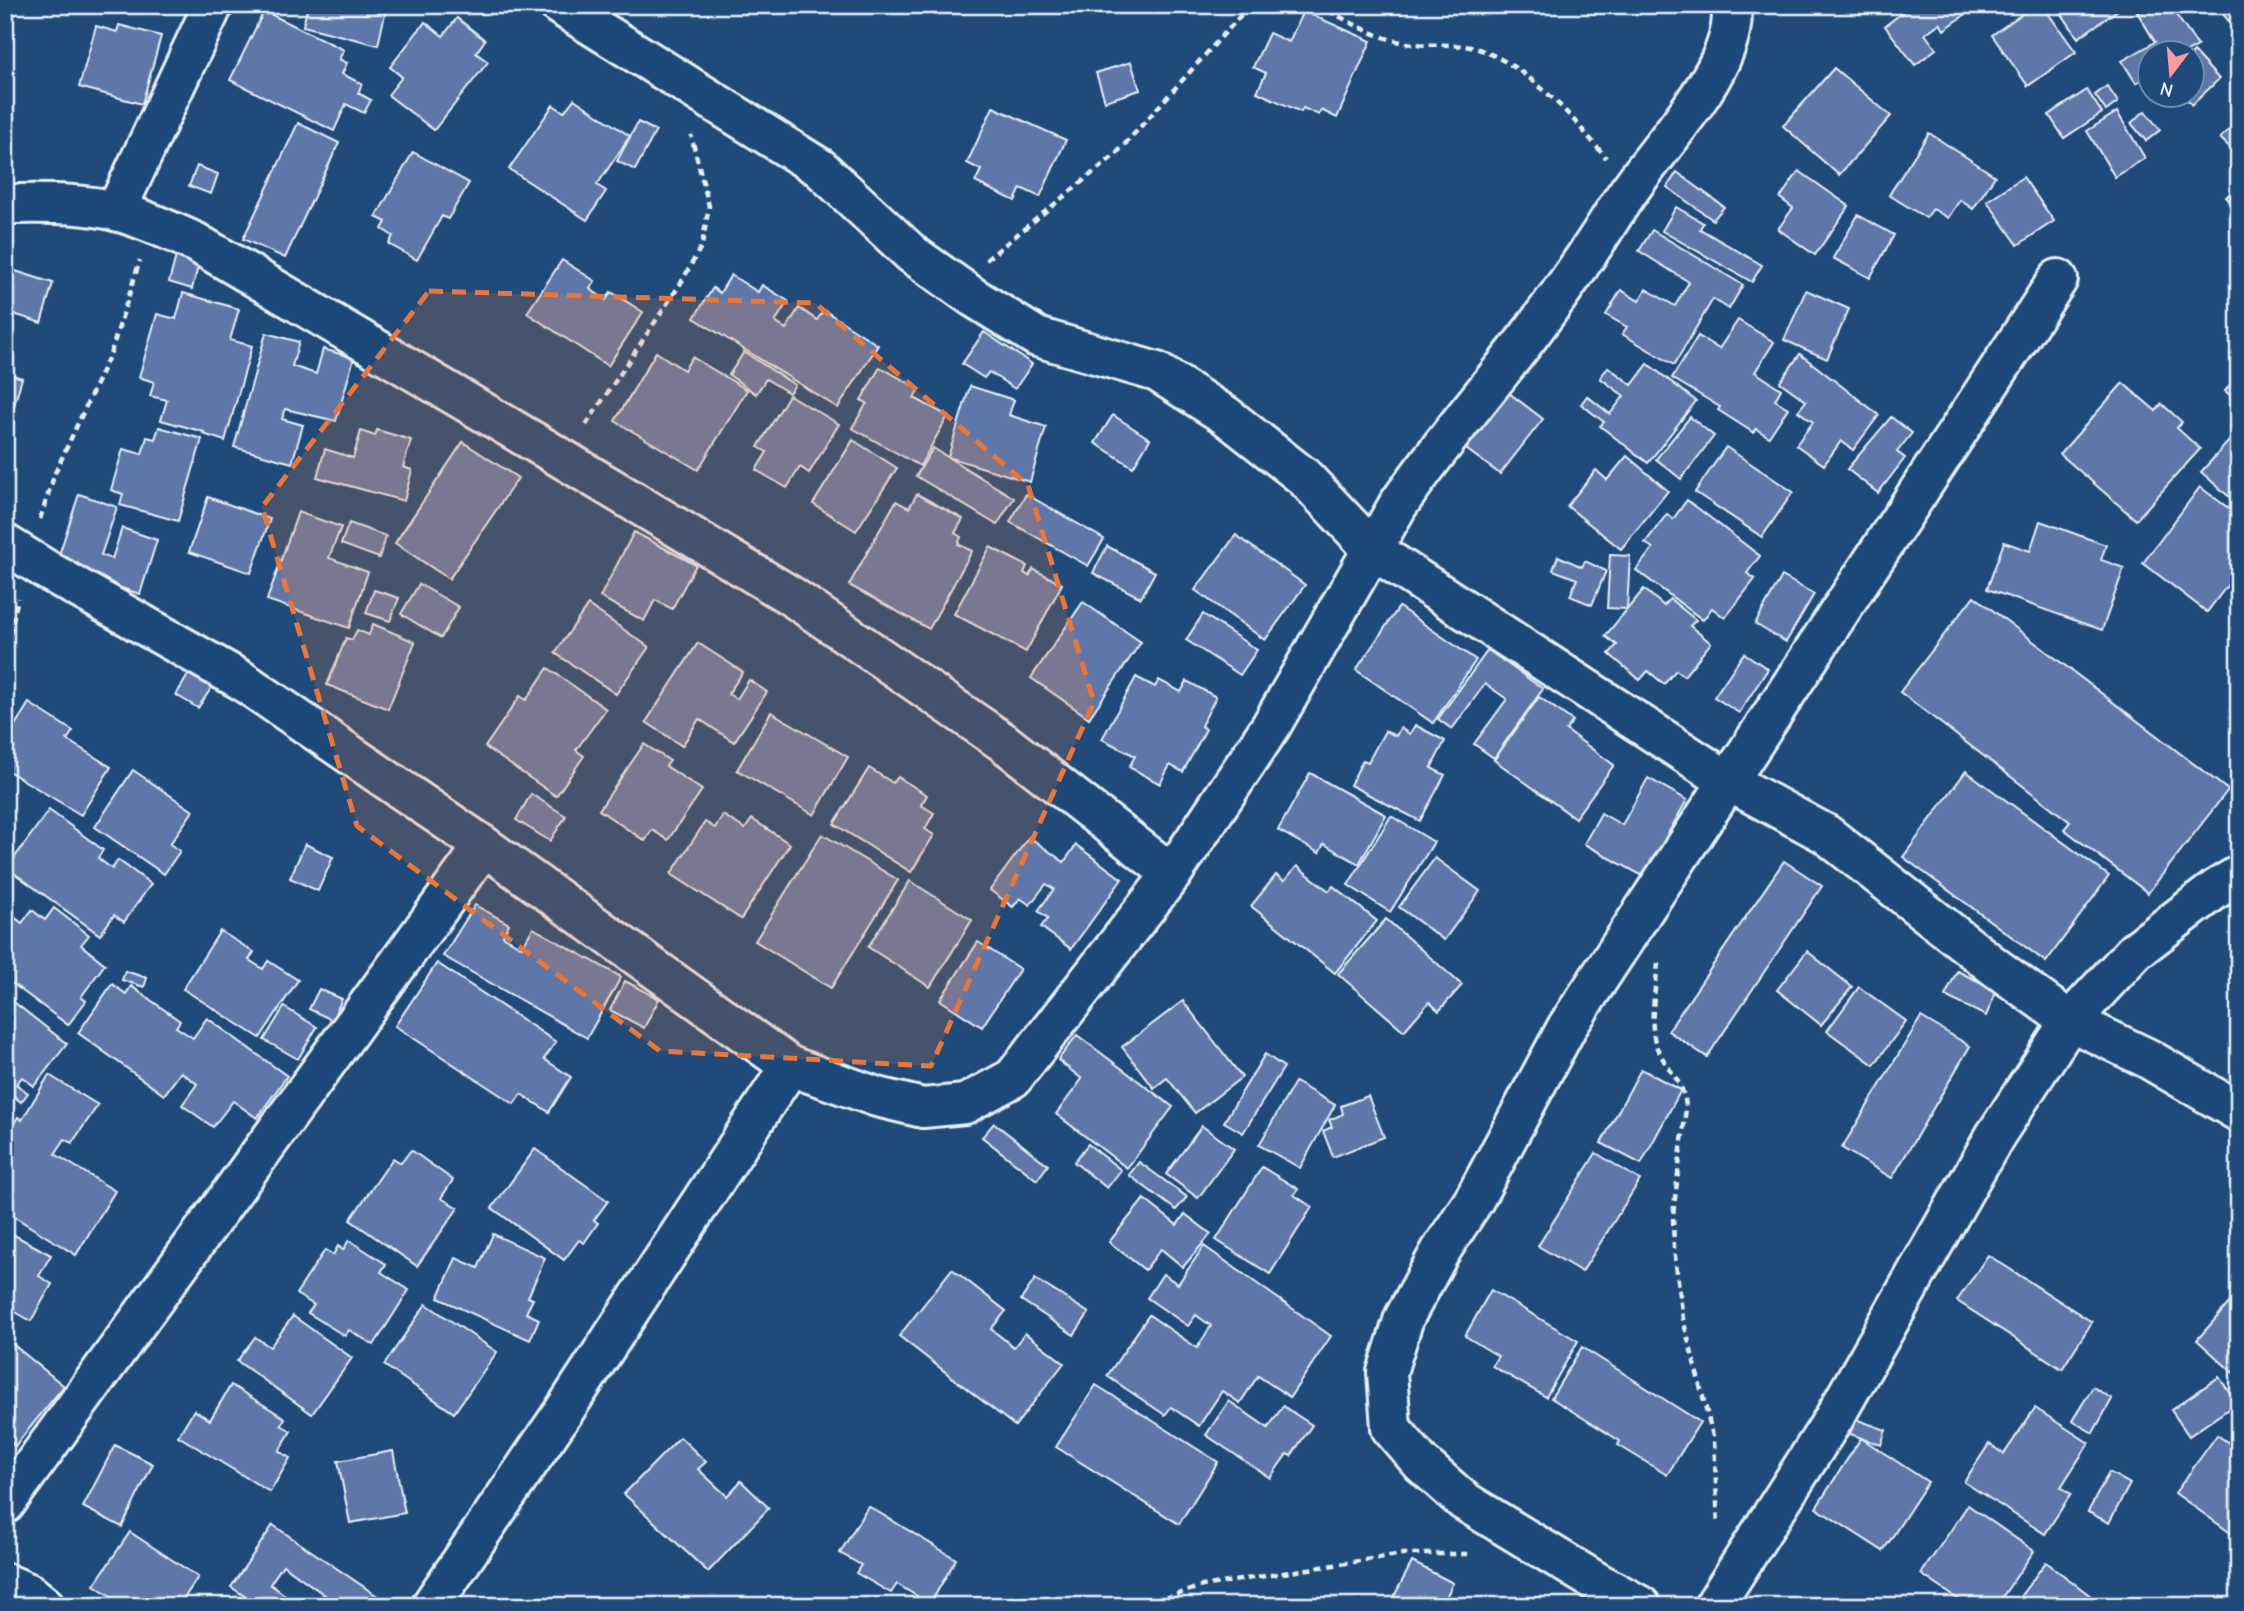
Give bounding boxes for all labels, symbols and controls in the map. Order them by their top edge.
north arrow [2136,38,2206,108]
text: N [2158,77,2176,102]

